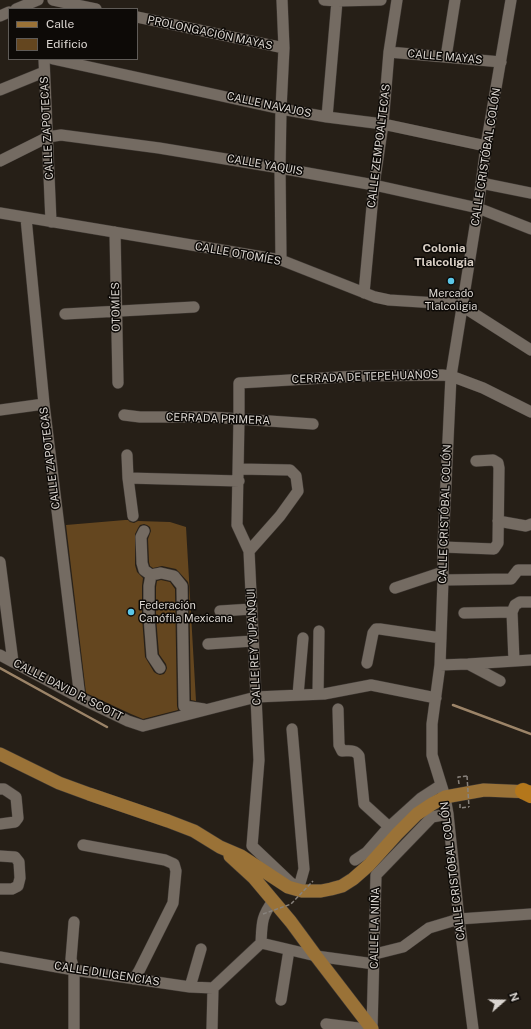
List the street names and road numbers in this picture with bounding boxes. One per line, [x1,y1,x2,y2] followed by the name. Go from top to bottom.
[146,13,274,53] street label: PROLONGACIÓN MAYAS
[407,47,483,67] street label: CALLE MAYAS
[38,76,56,180] street label: CALLE ZAPOTECAS
[365,83,393,209] street label: CALLE ZEMPOALTECAS
[469,87,503,227] street label: CALLE CRISTÓBAL COLÓN
[226,90,312,120] street label: CALLE NAVAJOS
[226,152,304,178] street label: CALLE YAQUIS
[194,240,282,268] street label: CALLE OTOMÍES
[109,282,123,332] street label: OTOMÍES
[291,368,439,386] street label: CERRADA DE TEPEHUANOS
[37,406,63,510] street label: CALLE ZAPOTECAS
[166,411,270,427] street label: CERRADA PRIMERA
[436,444,454,584] street label: CALLE CRISTÓBAL COLÓN
[244,588,264,706] street label: CALLE REY YUPANQUI
[11,657,125,723] street label: CALLE DAVID R. SCOTT
[438,801,468,941] street label: CALLE CRISTÓBAL COLÓN
[368,887,382,969] street label: CALLE LA NIÑA
[53,959,161,989] street label: CALLE DILIGENCIAS

